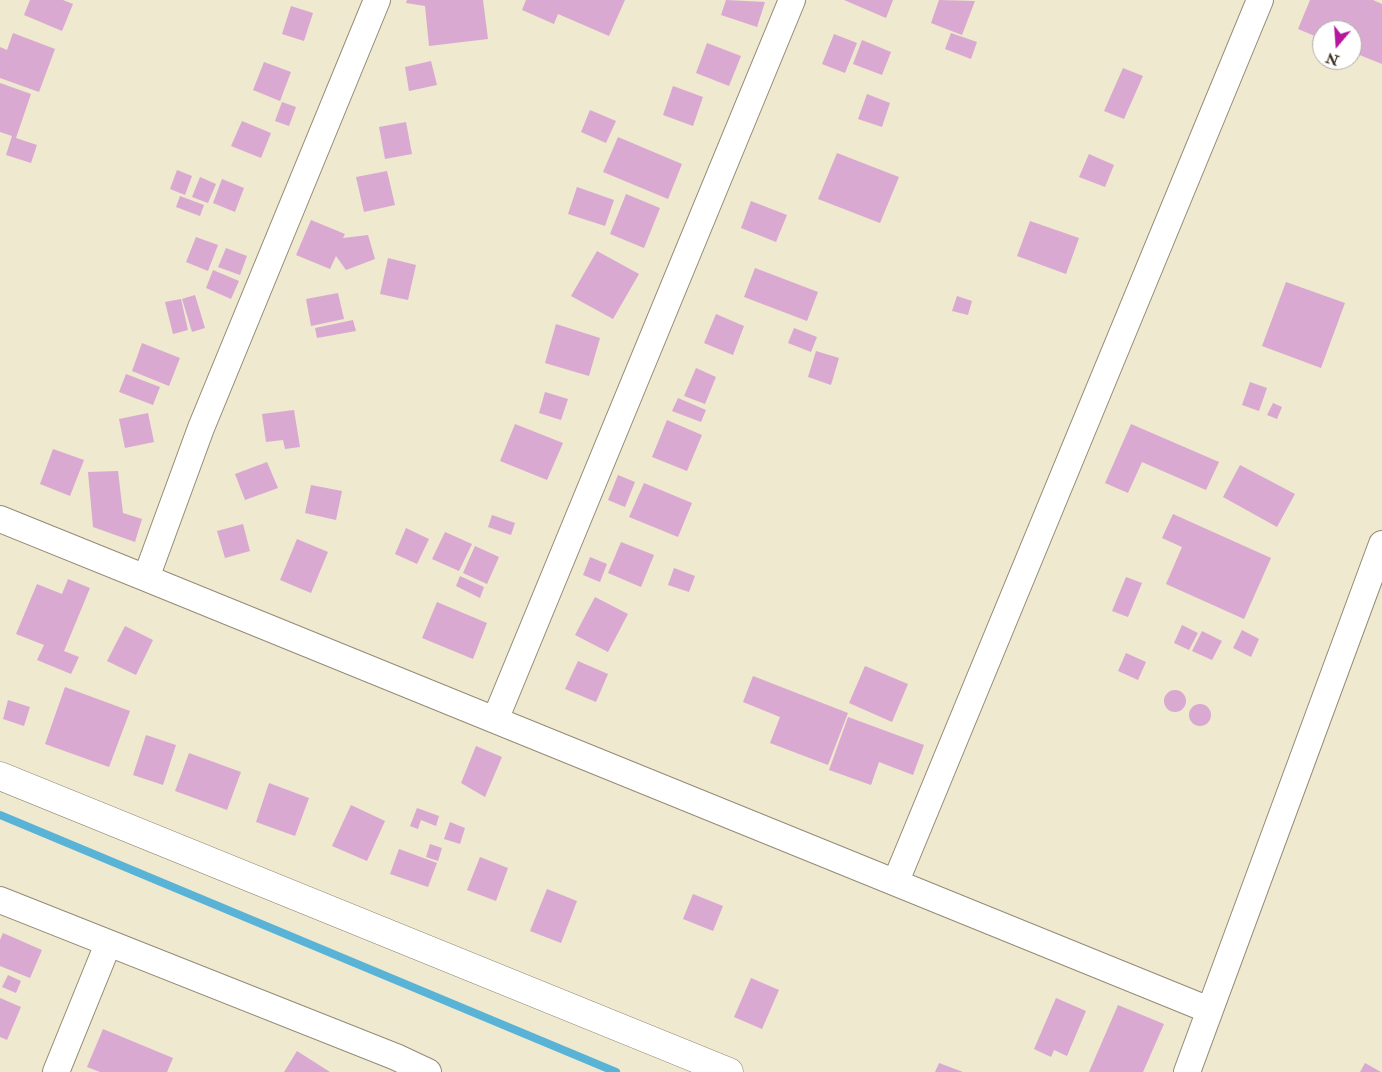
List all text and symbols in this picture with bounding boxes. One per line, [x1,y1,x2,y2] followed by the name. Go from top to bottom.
[1312,20,1362,70] north arrow
[1324,49,1341,69] text: N

